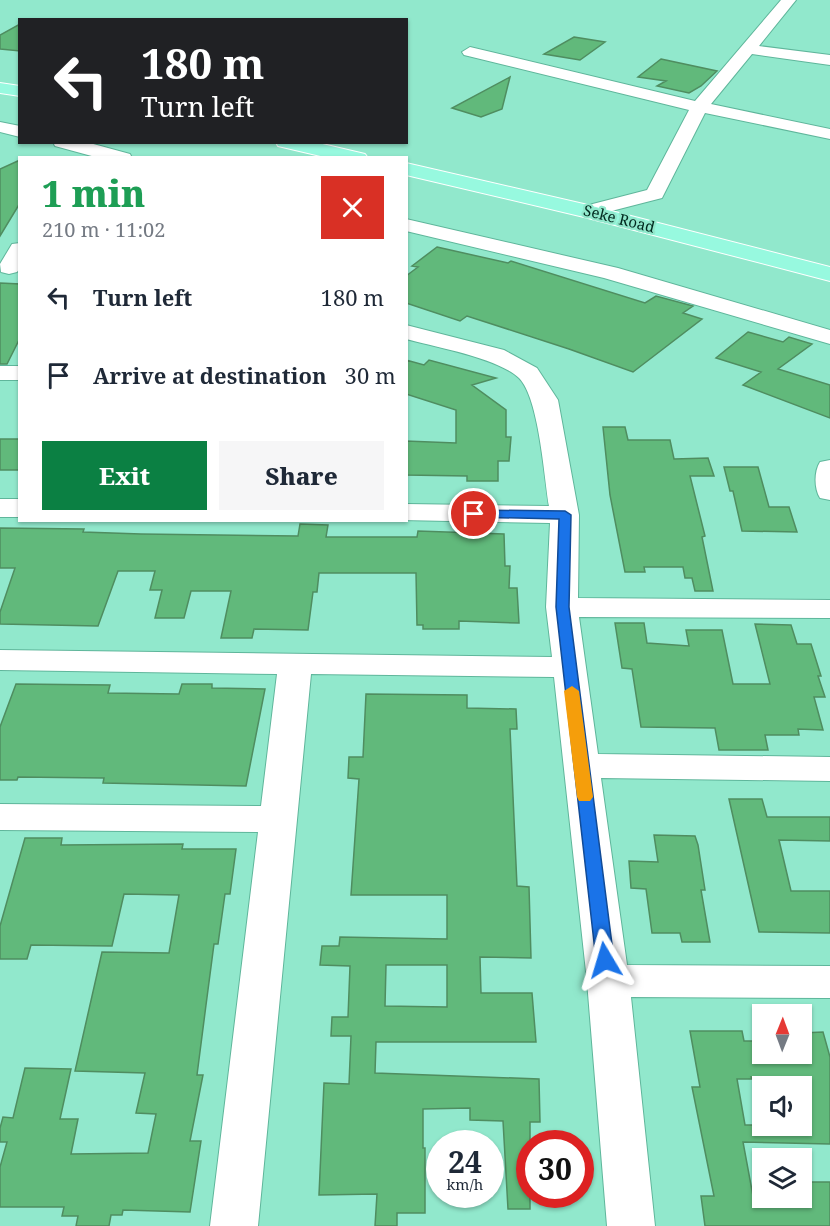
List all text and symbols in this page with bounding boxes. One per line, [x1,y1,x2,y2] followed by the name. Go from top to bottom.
[141,34,265,91] text: 180 m
[42,42,120,120] icon: left
[141,88,254,125] text: Turn left
[42,169,145,218] text: 1 min
[321,176,384,239] button: close
[582,200,657,237] street label: Seke Road
[42,216,165,243] text: 210 m · 11:02
[42,281,75,314] icon: left
[93,282,192,312] text: Turn left
[321,282,384,312] text: 180 m
[42,359,75,392] icon: arrive
[93,360,327,390] text: Arrive at destination
[345,360,396,390] text: 30 m
[42,441,207,510] button: Exit
[219,441,384,510] button: Share
[448,488,499,539] pin
[457,497,490,530] icon: arrive
[573,928,637,992] position arrow
[752,1004,812,1064] north arrow
[752,1004,812,1208] map controls
[752,1076,812,1136] button: sound
[516,1130,594,1208] speed limit sign: 30
[448,1141,482,1182] text: 24
[752,1148,812,1208] button: layers
[447,1174,483,1194] text: km/h

